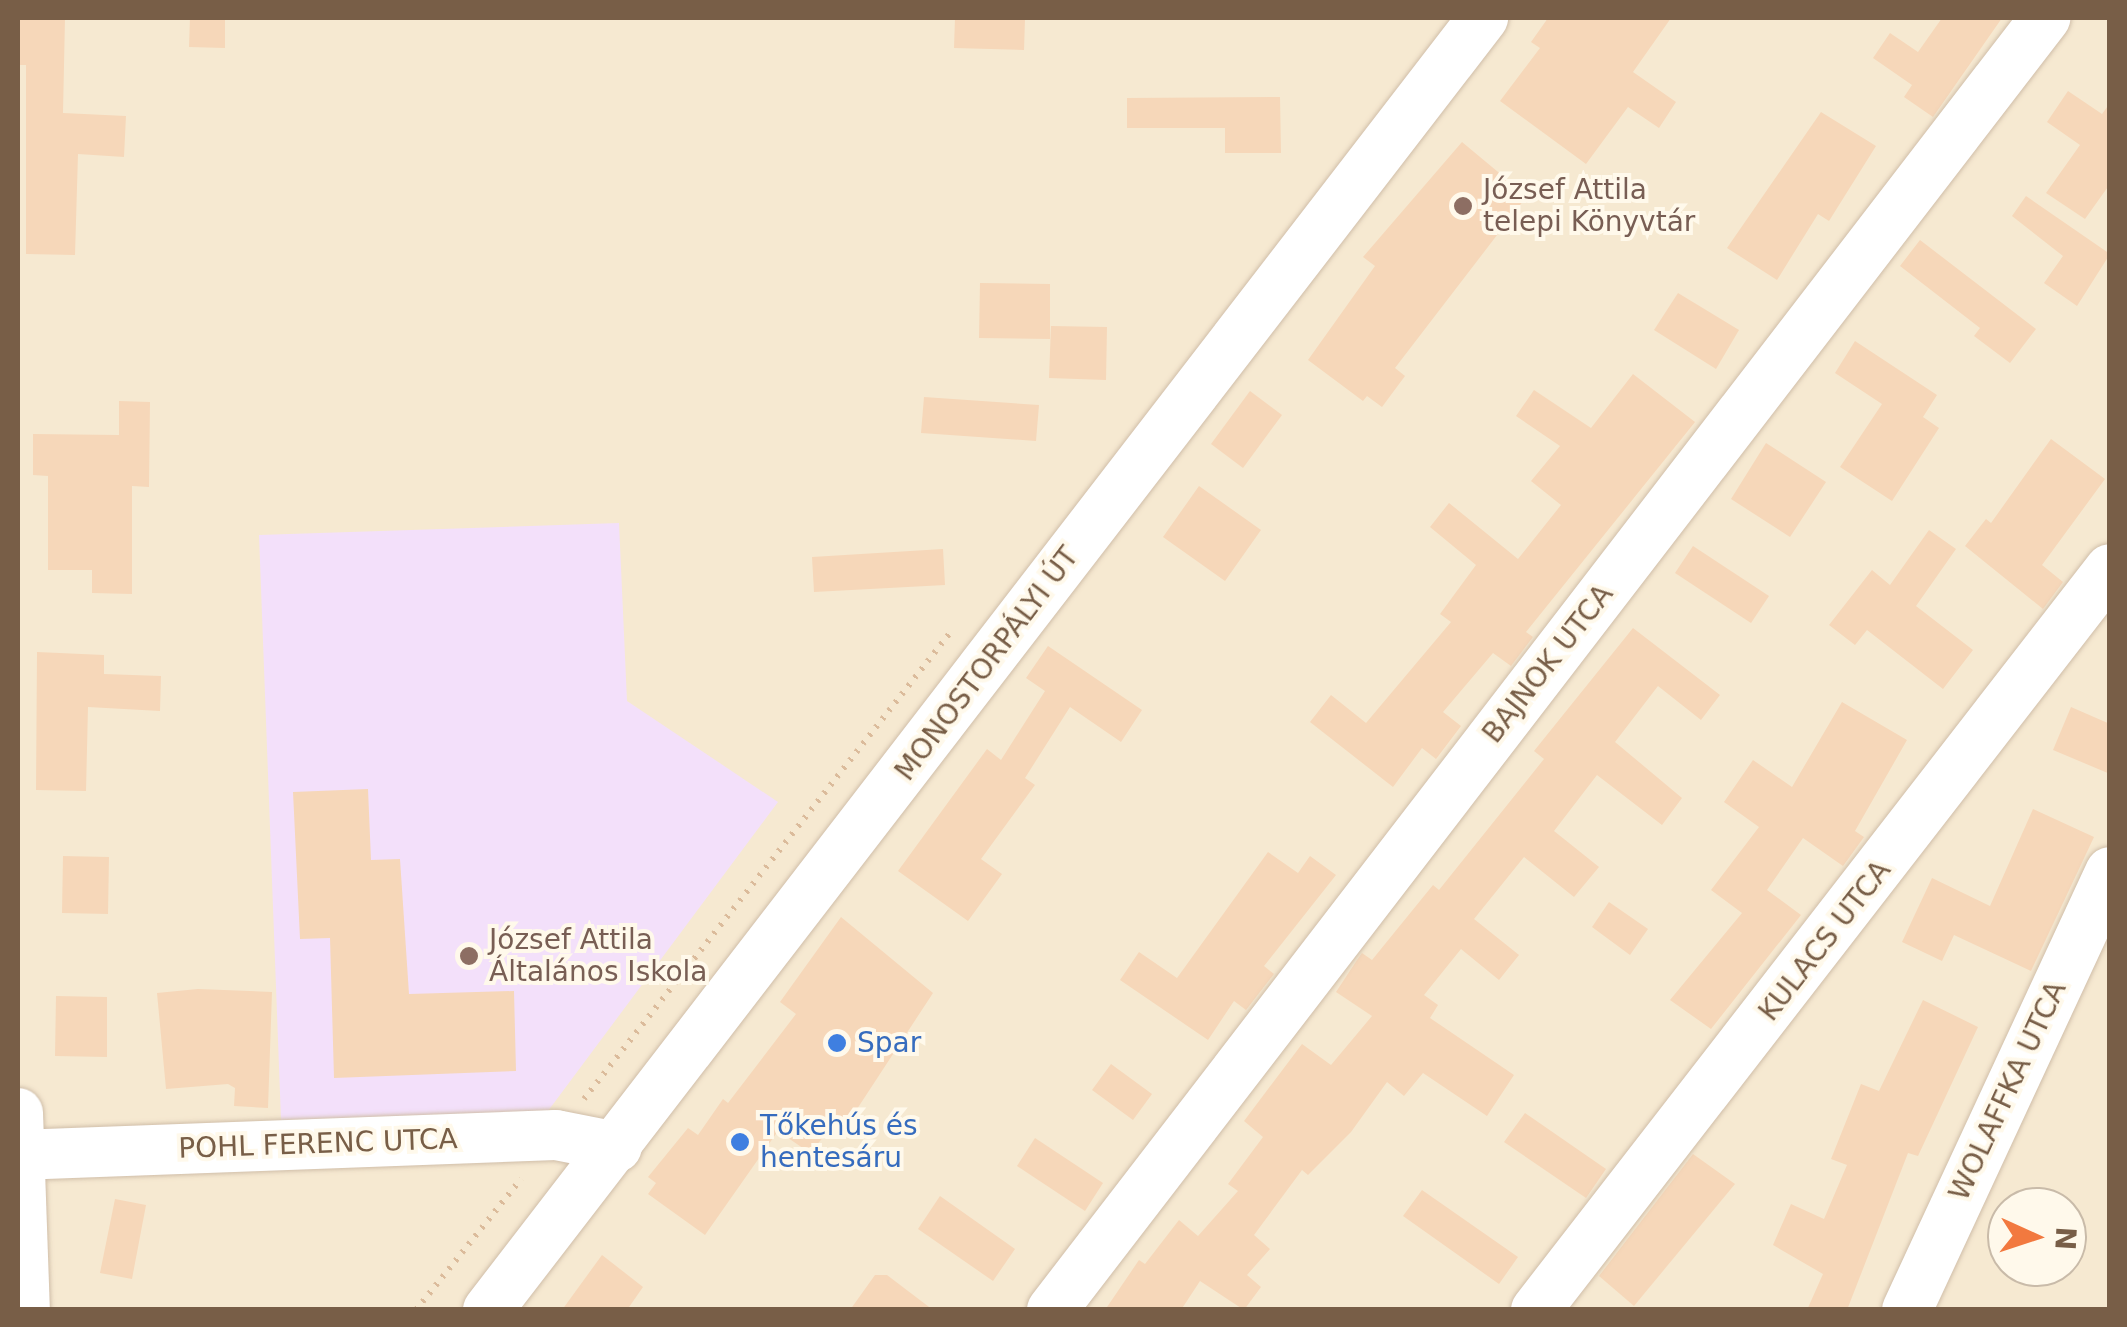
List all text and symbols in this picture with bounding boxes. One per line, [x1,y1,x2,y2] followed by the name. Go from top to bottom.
[1483,173,1695,239] place label: József Attila telepi Könyvtár
[1452,195,1474,217] marker: József Attila telepi Könyvtár
[888,541,1086,787] street label: MONOSTORPÁLYI ÚT
[1476,578,1620,750] street label: BAJNOK UTCA
[1752,854,1898,1028] street label: KULACS UTCA
[489,923,708,989] place label: József Attila Általános Iskola
[458,945,480,967] marker: József Attila Általános Iskola
[1942,976,2074,1206] street label: WOLAFFKA UTCA
[857,1026,921,1060] place label: Spar
[826,1032,848,1054] marker: Spar
[760,1109,917,1175] place label: Tőkehús és hentesáru
[178,1122,458,1166] street label: POHL FERENC UTCA
[729,1131,751,1153] marker: Tőkehús és hentesáru
[1987,1187,2087,1287] north arrow
[2048,1226,2083,1251] text: N

